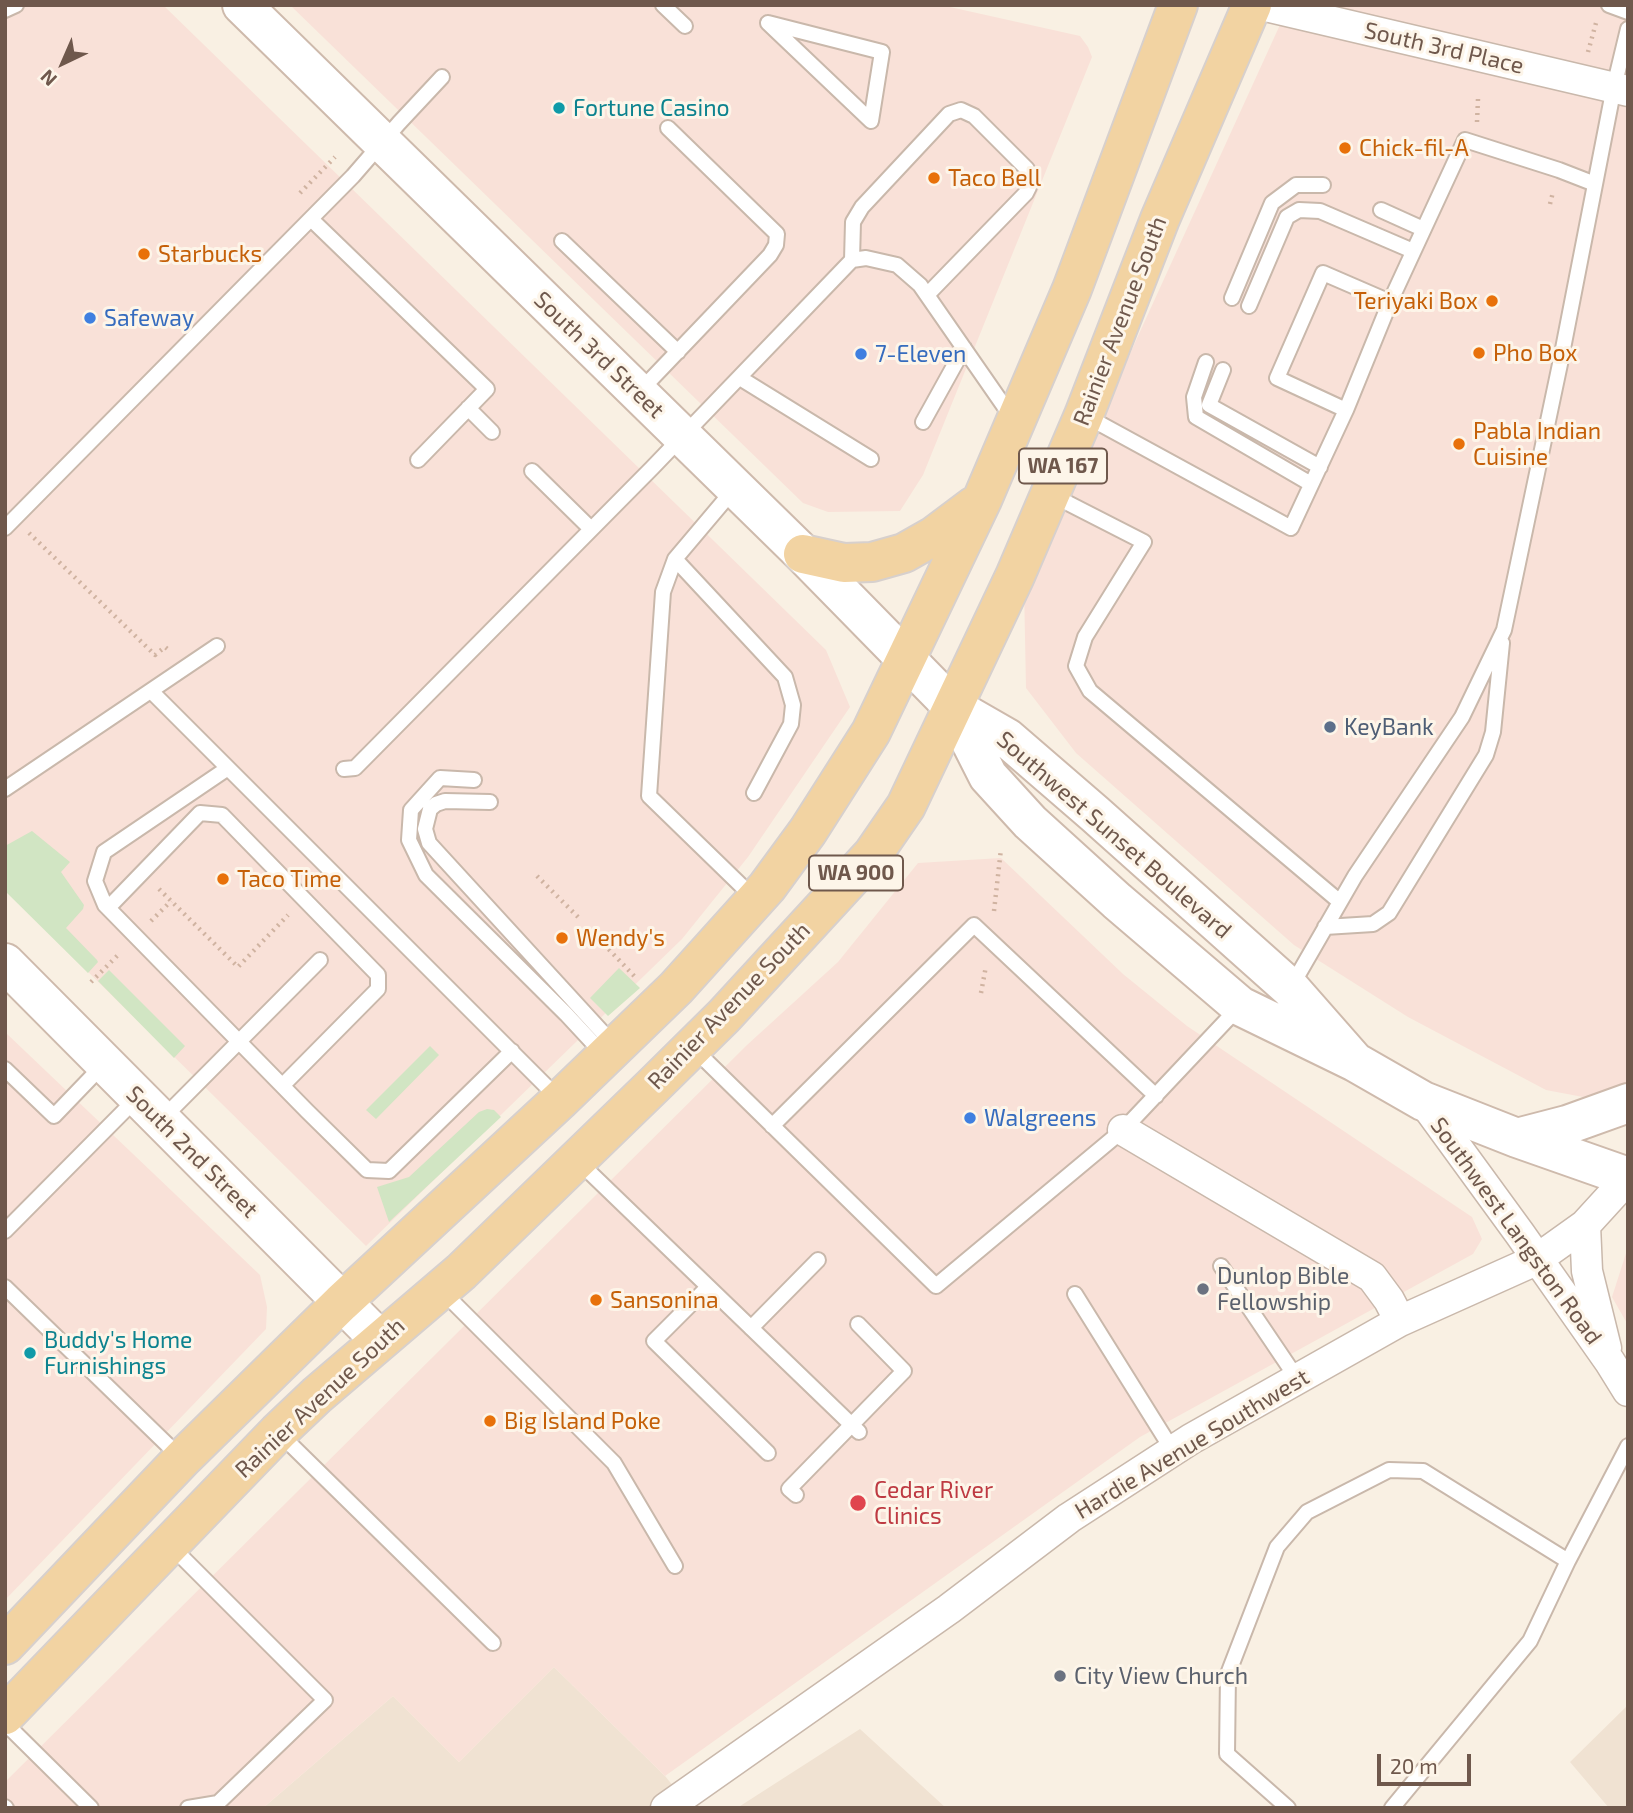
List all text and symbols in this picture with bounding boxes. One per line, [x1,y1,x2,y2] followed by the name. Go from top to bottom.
[1362,16,1526,80] street label: South 3rd Place
[28,28,98,98] north arrow
[35,65,61,92] text: N
[573,94,730,122] place label: Fortune Casino
[551,100,567,116] marker: Fortune Casino
[1359,134,1469,162] place label: Chick-fil-A
[1337,140,1353,156] marker: Chick-fil-A
[948,164,1041,192] place label: Taco Bell
[926,170,942,186] marker: Taco Bell
[1067,213,1173,429] street label: Rainier Avenue South
[158,240,262,268] place label: Starbucks
[136,246,152,262] marker: Starbucks
[528,286,670,424] street label: South 3rd Street
[1354,287,1478,315] place label: Teriyaki Box
[1484,293,1500,309] marker: Teriyaki Box
[104,304,194,332] place label: Safeway
[82,310,98,326] marker: Safeway
[1493,339,1577,367] place label: Pho Box
[875,340,966,368] place label: 7-Eleven
[1471,345,1487,361] marker: Pho Box
[853,346,869,362] marker: 7-Eleven
[1473,417,1601,471] place label: Pabla Indian Cuisine
[1451,436,1467,452] marker: Pabla Indian Cuisine
[1019,448,1107,484] road number: WA 167
[1344,713,1434,741] place label: KeyBank
[1322,719,1338,735] marker: KeyBank
[991,726,1237,944] street label: Southwest Sunset Boulevard
[809,856,903,890] road number: WA 900
[237,865,342,893] place label: Taco Time
[215,871,231,887] marker: Taco Time
[642,917,816,1095] street label: Rainier Avenue South
[576,924,665,952] place label: Wendy's
[554,930,570,946] marker: Wendy's
[120,1080,264,1224] street label: South 2nd Street
[984,1104,1096,1132] place label: Walgreens
[962,1110,978,1126] marker: Walgreens
[1424,1112,1608,1350] street label: Southwest Langston Road
[1217,1262,1349,1316] place label: Dunlop Bible Fellowship
[1195,1281,1211,1297] marker: Dunlop Bible Fellowship
[610,1286,719,1314] place label: Sansonina
[588,1292,604,1308] marker: Sansonina
[230,1312,410,1484] street label: Rainier Avenue South
[44,1326,192,1380] place label: Buddy's Home Furnishings
[22,1345,38,1361] marker: Buddy's Home Furnishings
[1070,1363,1314,1525] street label: Hardie Avenue Southwest
[504,1407,661,1435] place label: Big Island Poke
[482,1413,498,1429] marker: Big Island Poke
[874,1476,993,1530] place label: Cedar River Clinics
[848,1493,868,1513] marker: Cedar River Clinics
[1074,1662,1248,1690] place label: City View Church
[1052,1668,1068,1684] marker: City View Church
[1381,1740,1476,1784] scale bar
[1390,1753,1438,1778] text: 20 m

